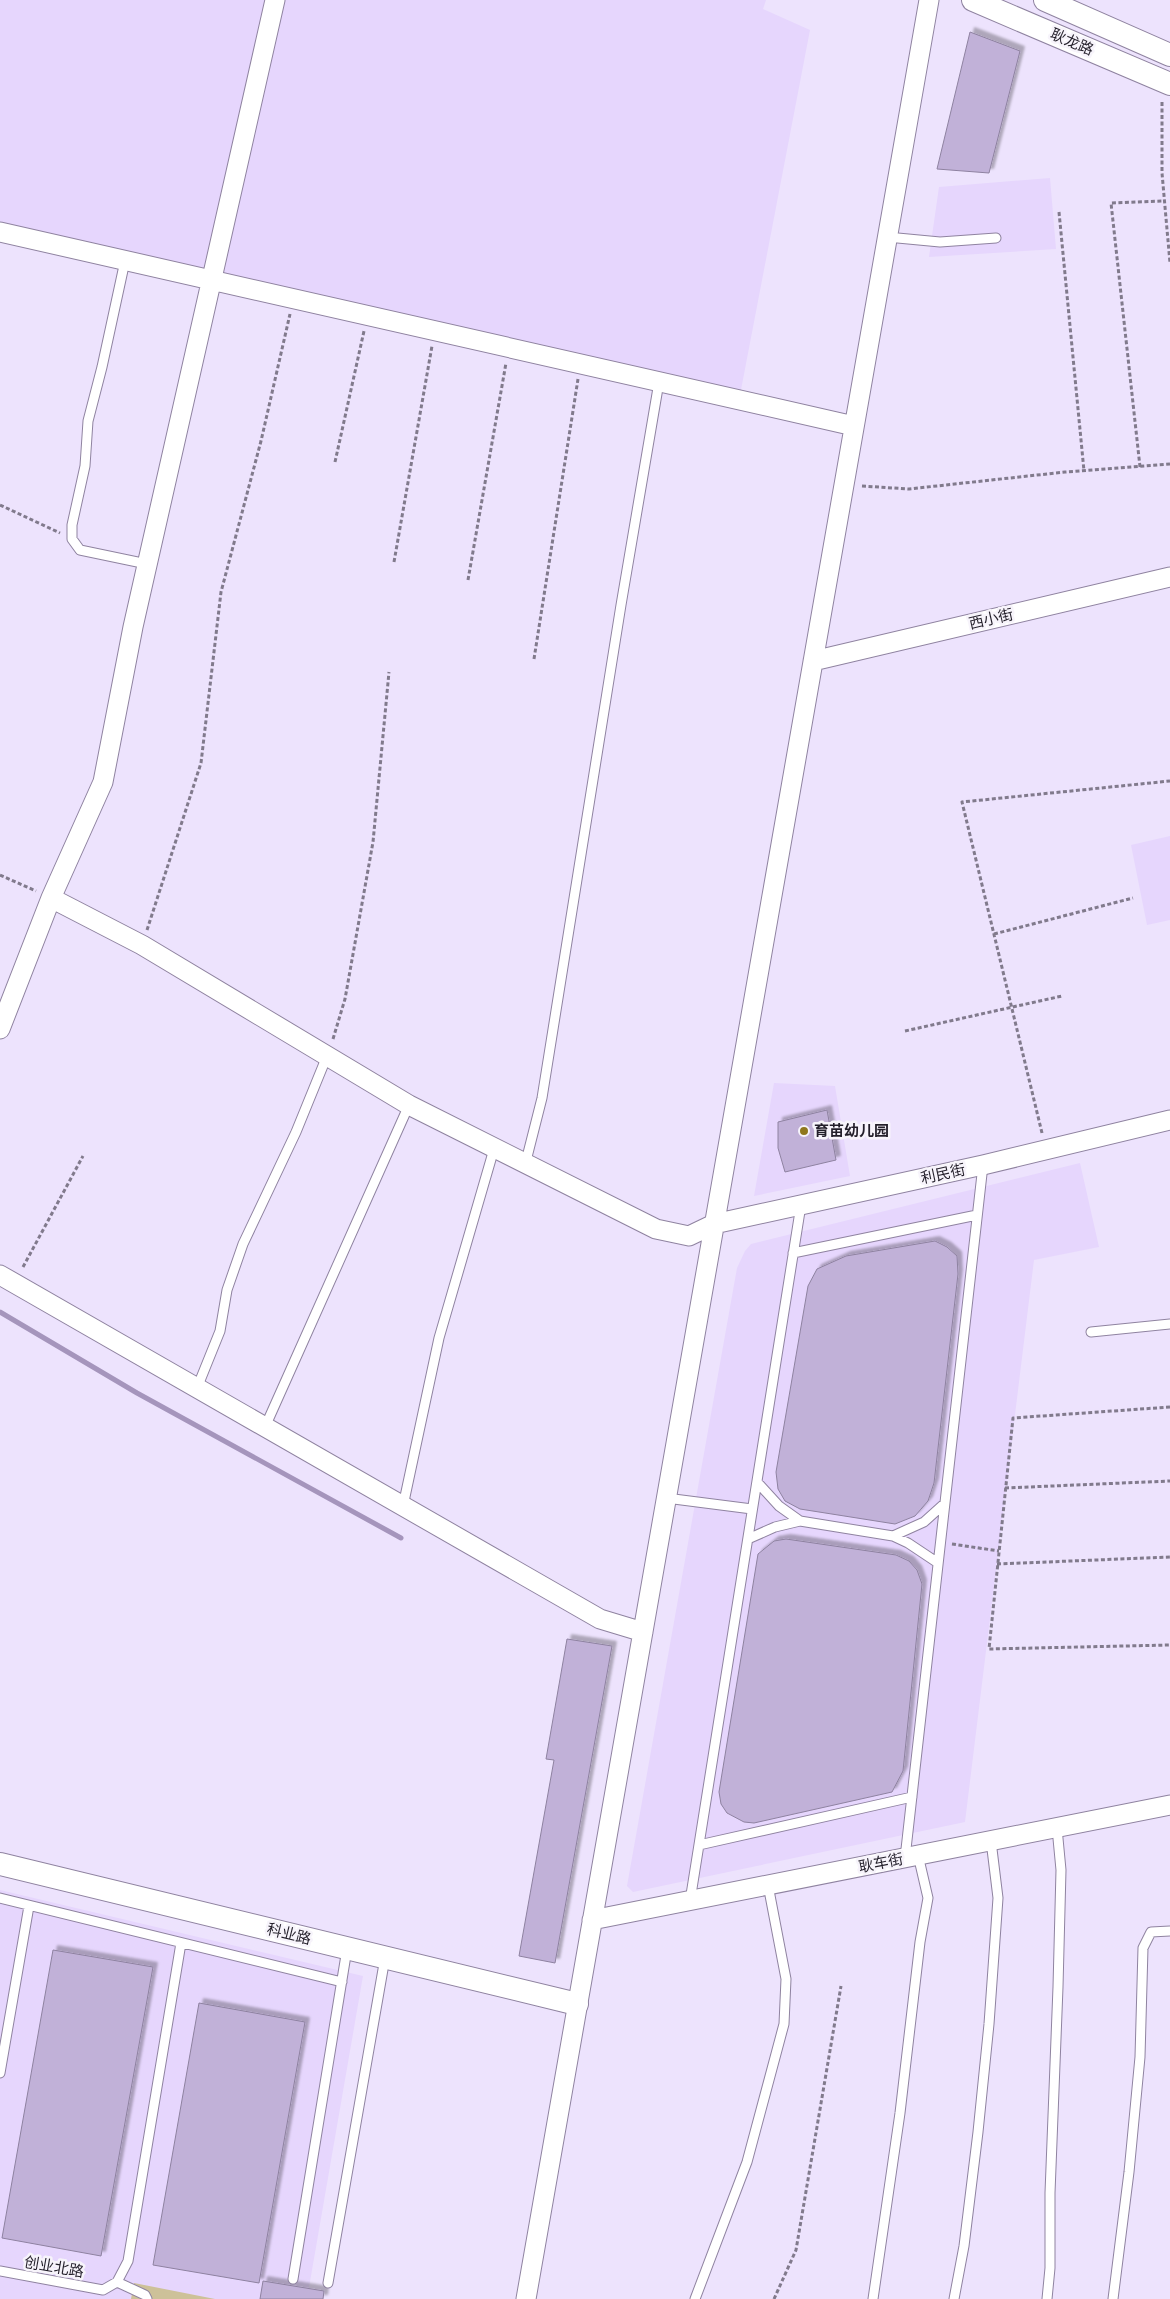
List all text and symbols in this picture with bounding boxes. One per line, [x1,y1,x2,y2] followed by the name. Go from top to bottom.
[1048,25,1096,59] street label: 耿龙路
[967,605,1015,633] street label: 西小街
[814,1122,889,1140] place label: 育苗幼儿园
[798,1125,810,1137] marker: 育苗幼儿园
[919,1161,967,1187] street label: 利民街
[857,1850,905,1876] street label: 耿车街
[265,1920,313,1948] street label: 科业路
[23,2253,85,2281] street label: 创业北路

